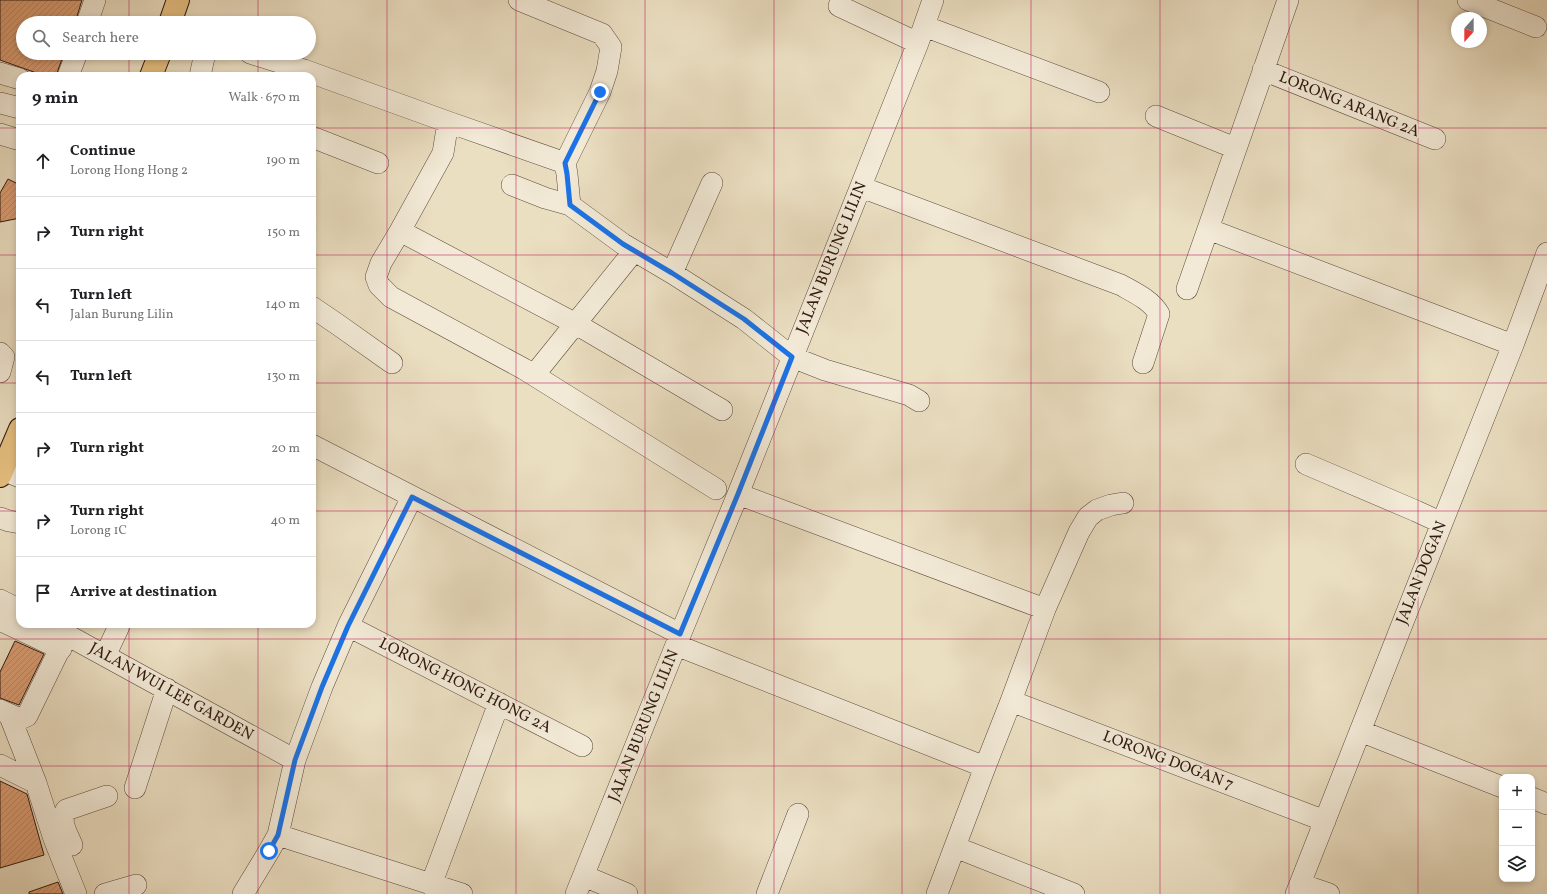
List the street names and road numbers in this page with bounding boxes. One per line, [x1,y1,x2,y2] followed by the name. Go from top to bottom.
[1275,67,1423,143] street label: LORONG ARANG 2A
[791,179,873,337] street label: JALAN BURUNG LILIN
[1391,518,1453,628] street label: JALAN DOGAN
[375,633,555,739] street label: LORONG HONG HONG 2A
[85,638,257,747] street label: JALAN WUI LEE GARDEN
[603,647,685,805] street label: JALAN BURUNG LILIN
[1099,726,1237,796] street label: LORONG DOGAN 7

